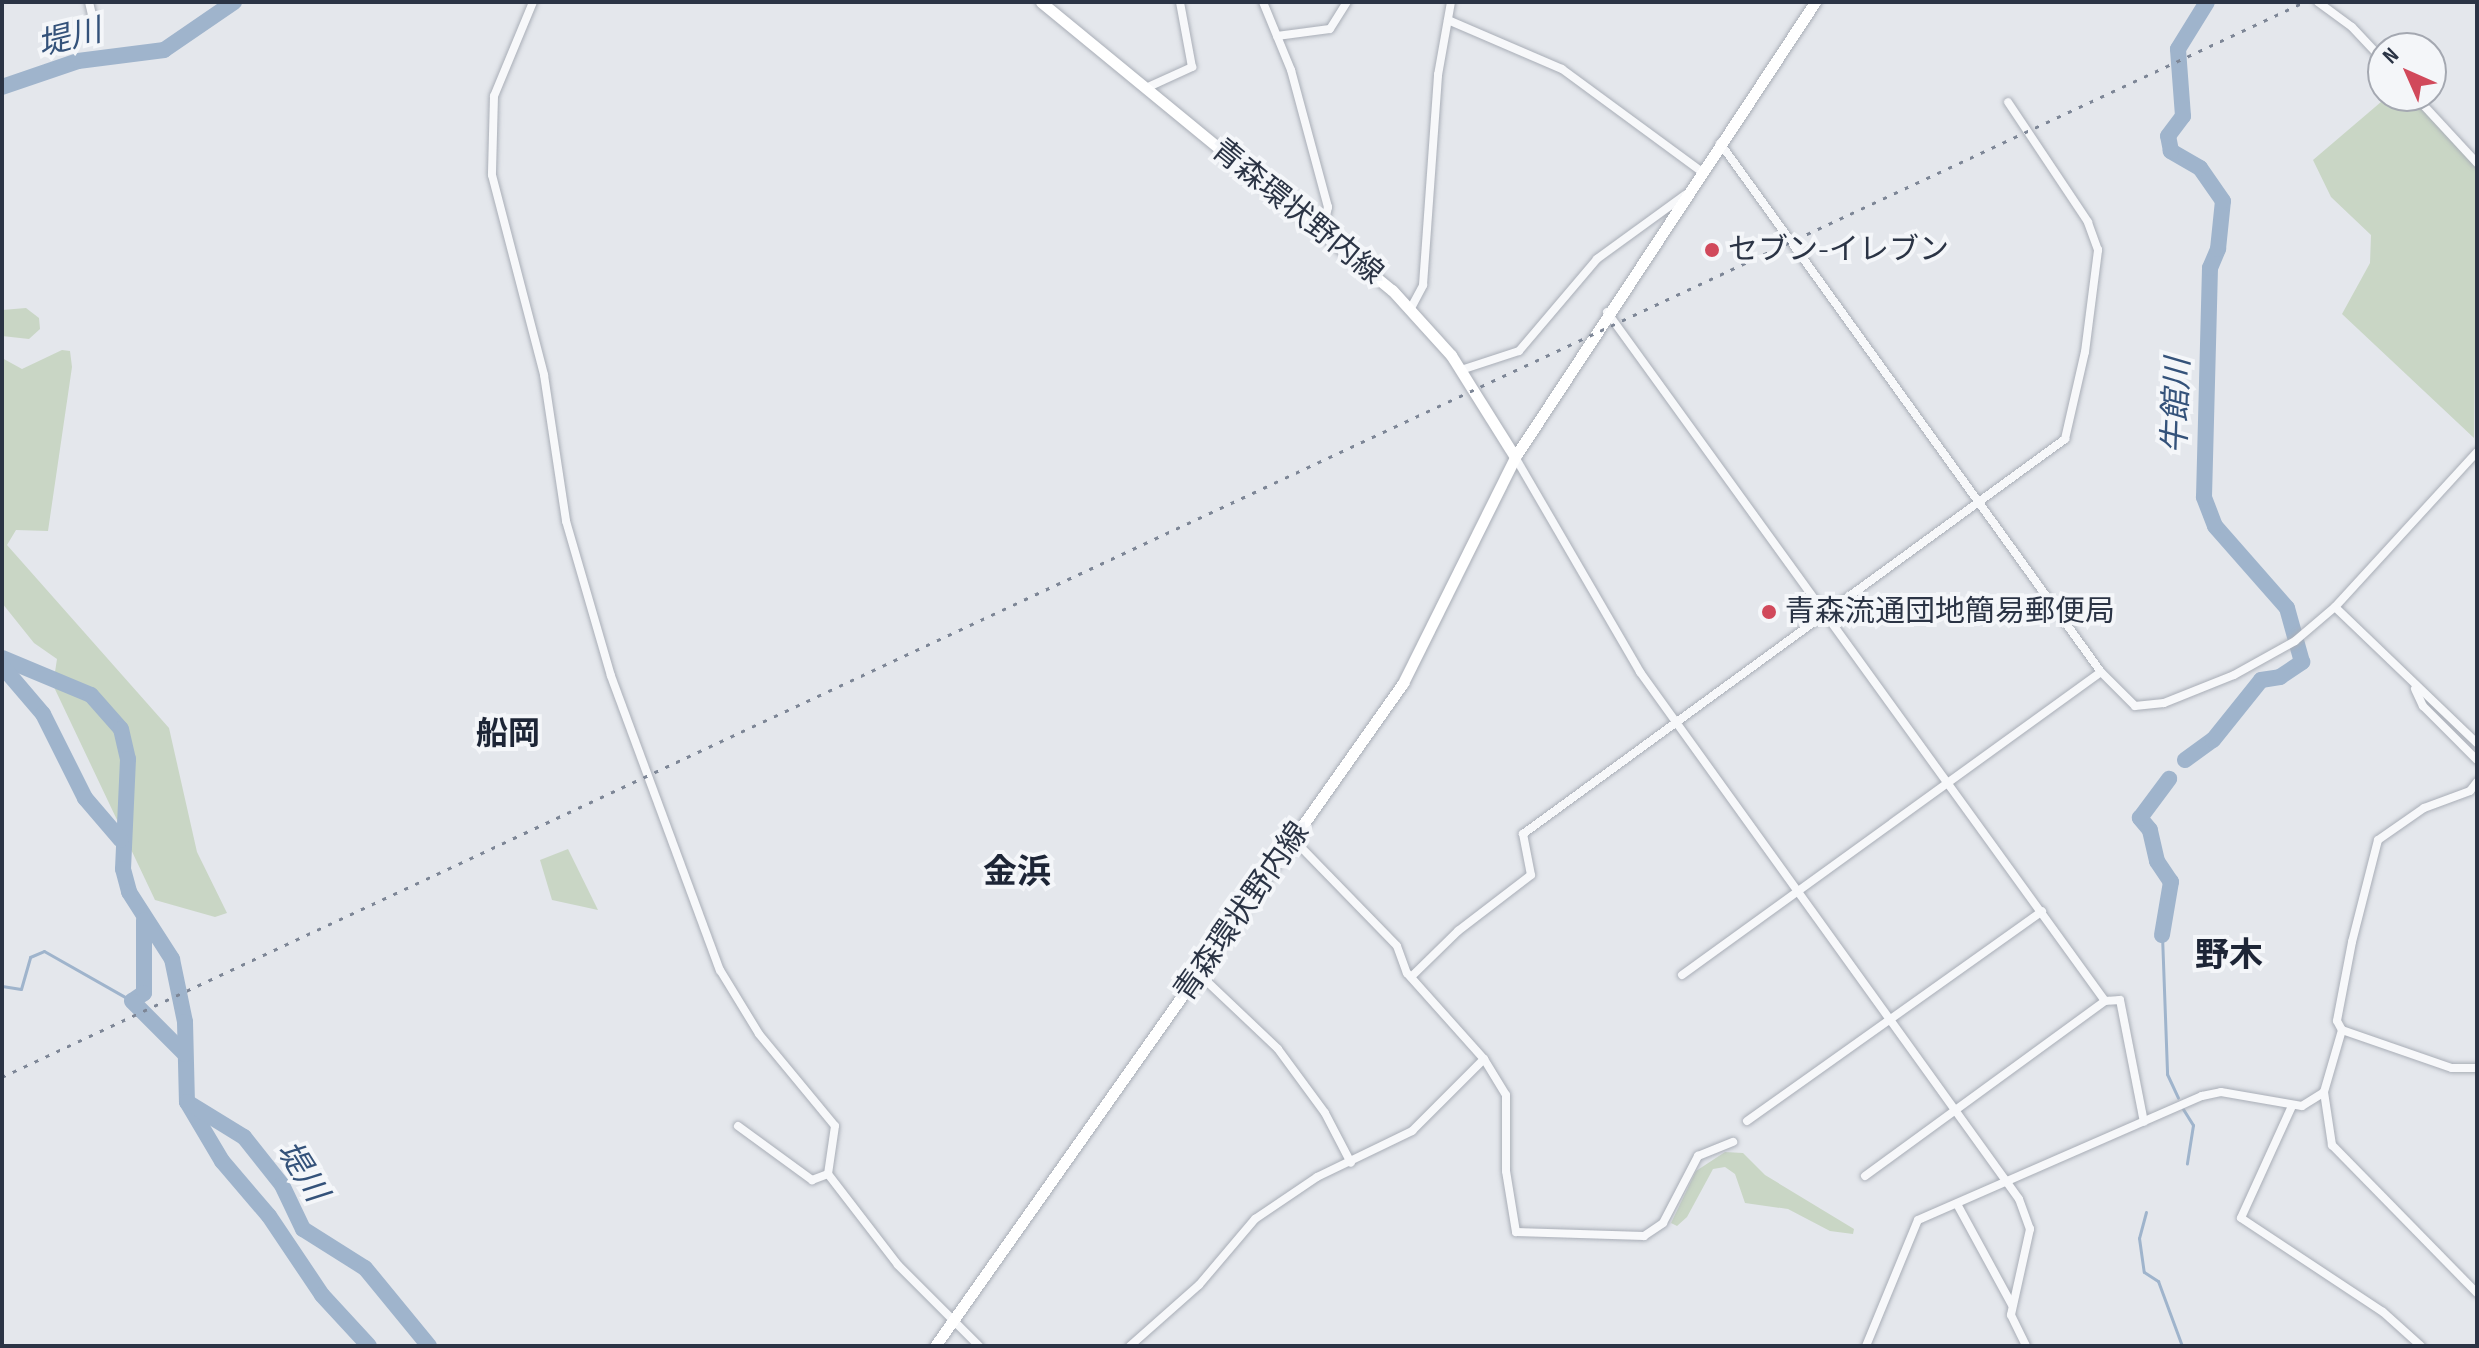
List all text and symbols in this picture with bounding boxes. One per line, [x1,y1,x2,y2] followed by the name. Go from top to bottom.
[34,13,106,65] water label: 堤川
[2367,32,2447,112] north arrow
[2377,42,2405,70] text: N
[1204,132,1390,292] street label: 青森環状野内線
[1728,232,1949,268] place label: セブン-イレブン
[1703,241,1721,259] marker: セブン-イレブン
[2157,357,2199,455] water label: 牛館川
[1785,594,2115,630] place label: 青森流通団地簡易郵便局
[1760,603,1778,621] marker: 青森流通団地簡易郵便局
[476,716,540,754] district label: 船岡
[1167,816,1317,1008] street label: 青森環状野内線
[983,853,1051,893] district label: 金浜
[2195,936,2263,976] district label: 野木
[268,1135,334,1209] water label: 堤川

